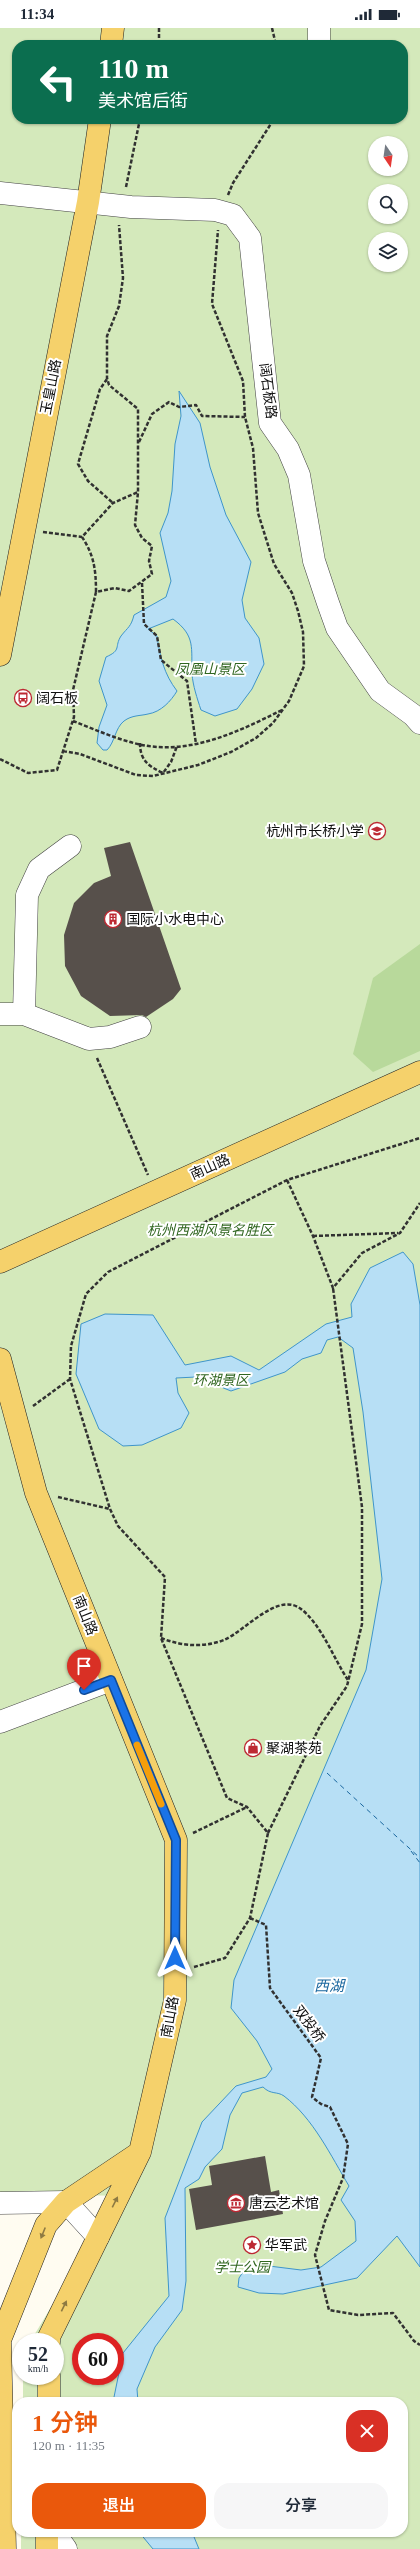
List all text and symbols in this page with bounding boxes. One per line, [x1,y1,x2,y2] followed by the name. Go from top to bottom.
[20,6,54,22] text: 11:34
[98,53,169,84] text: 110 m
[32,56,84,108] icon: left
[98,91,188,111] text: 美术馆后街
[368,136,408,176] north arrow
[368,136,408,272] map controls
[368,184,408,224] button: search
[368,232,408,272] button: layers
[38,358,64,416] street label: 玉皇山路
[257,362,279,420] street label: 阔石板路
[175,662,247,677] park label: 凤凰山景区
[13,688,33,708] bus stop icon: 阔石板
[36,691,78,706] place label: 阔石板
[367,821,387,841] school or university icon: 杭州市长桥小学
[266,823,364,839] place label: 杭州市长桥小学
[103,909,123,929] building icon: 国际小水电中心
[126,912,224,927] place label: 国际小水电中心
[188,1152,232,1182] street label: 南山路
[147,1223,275,1238] park label: 杭州西湖风景名胜区
[193,1373,251,1388] park label: 环湖景区
[70,1593,100,1637] street label: 南山路
[67,1649,101,1690] pin
[73,1655,95,1677] icon: arrive
[243,1738,263,1758] shop icon: 聚湖茶苑
[266,1741,322,1756] place label: 聚湖茶苑
[154,1937,196,1979] position arrow
[314,1978,346,1994] water label: 西湖
[159,1995,181,2039] street label: 南山路
[290,2003,328,2045] street label: 双投桥
[226,2193,246,2213] museum icon: 唐云艺术馆
[112,2196,118,2208] one-way arrow
[249,2196,319,2211] place label: 唐云艺术馆
[39,2227,45,2239] one-way arrow
[242,2235,262,2255] place icon: 华军武
[265,2237,307,2253] place label: 华军武
[214,2260,272,2275] park label: 学士公园
[61,2301,67,2312] one-way arrow
[72,2333,124,2385] speed limit sign: 60
[28,2343,48,2365] text: 52
[28,2363,48,2374] text: km/h
[32,2410,98,2436] text: 1 分钟
[346,2410,388,2452] button: close
[32,2438,105,2453] text: 120 m · 11:35
[32,2483,206,2529] button: 退出
[214,2483,388,2529] button: 分享

